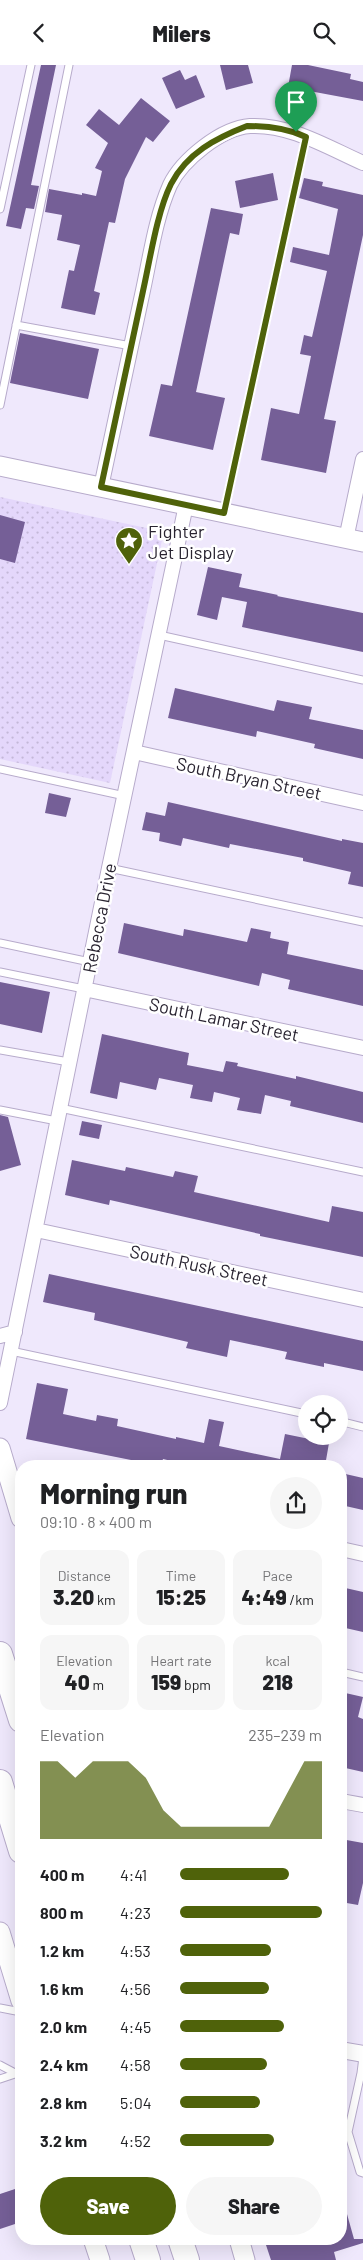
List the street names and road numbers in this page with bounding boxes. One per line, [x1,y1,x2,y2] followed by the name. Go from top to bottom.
[174,752,324,804] street label: South Bryan Street
[78,861,120,975] street label: Rebecca Drive
[147,992,301,1046] street label: South Lamar Street
[128,1240,270,1290] street label: South Rusk Street

